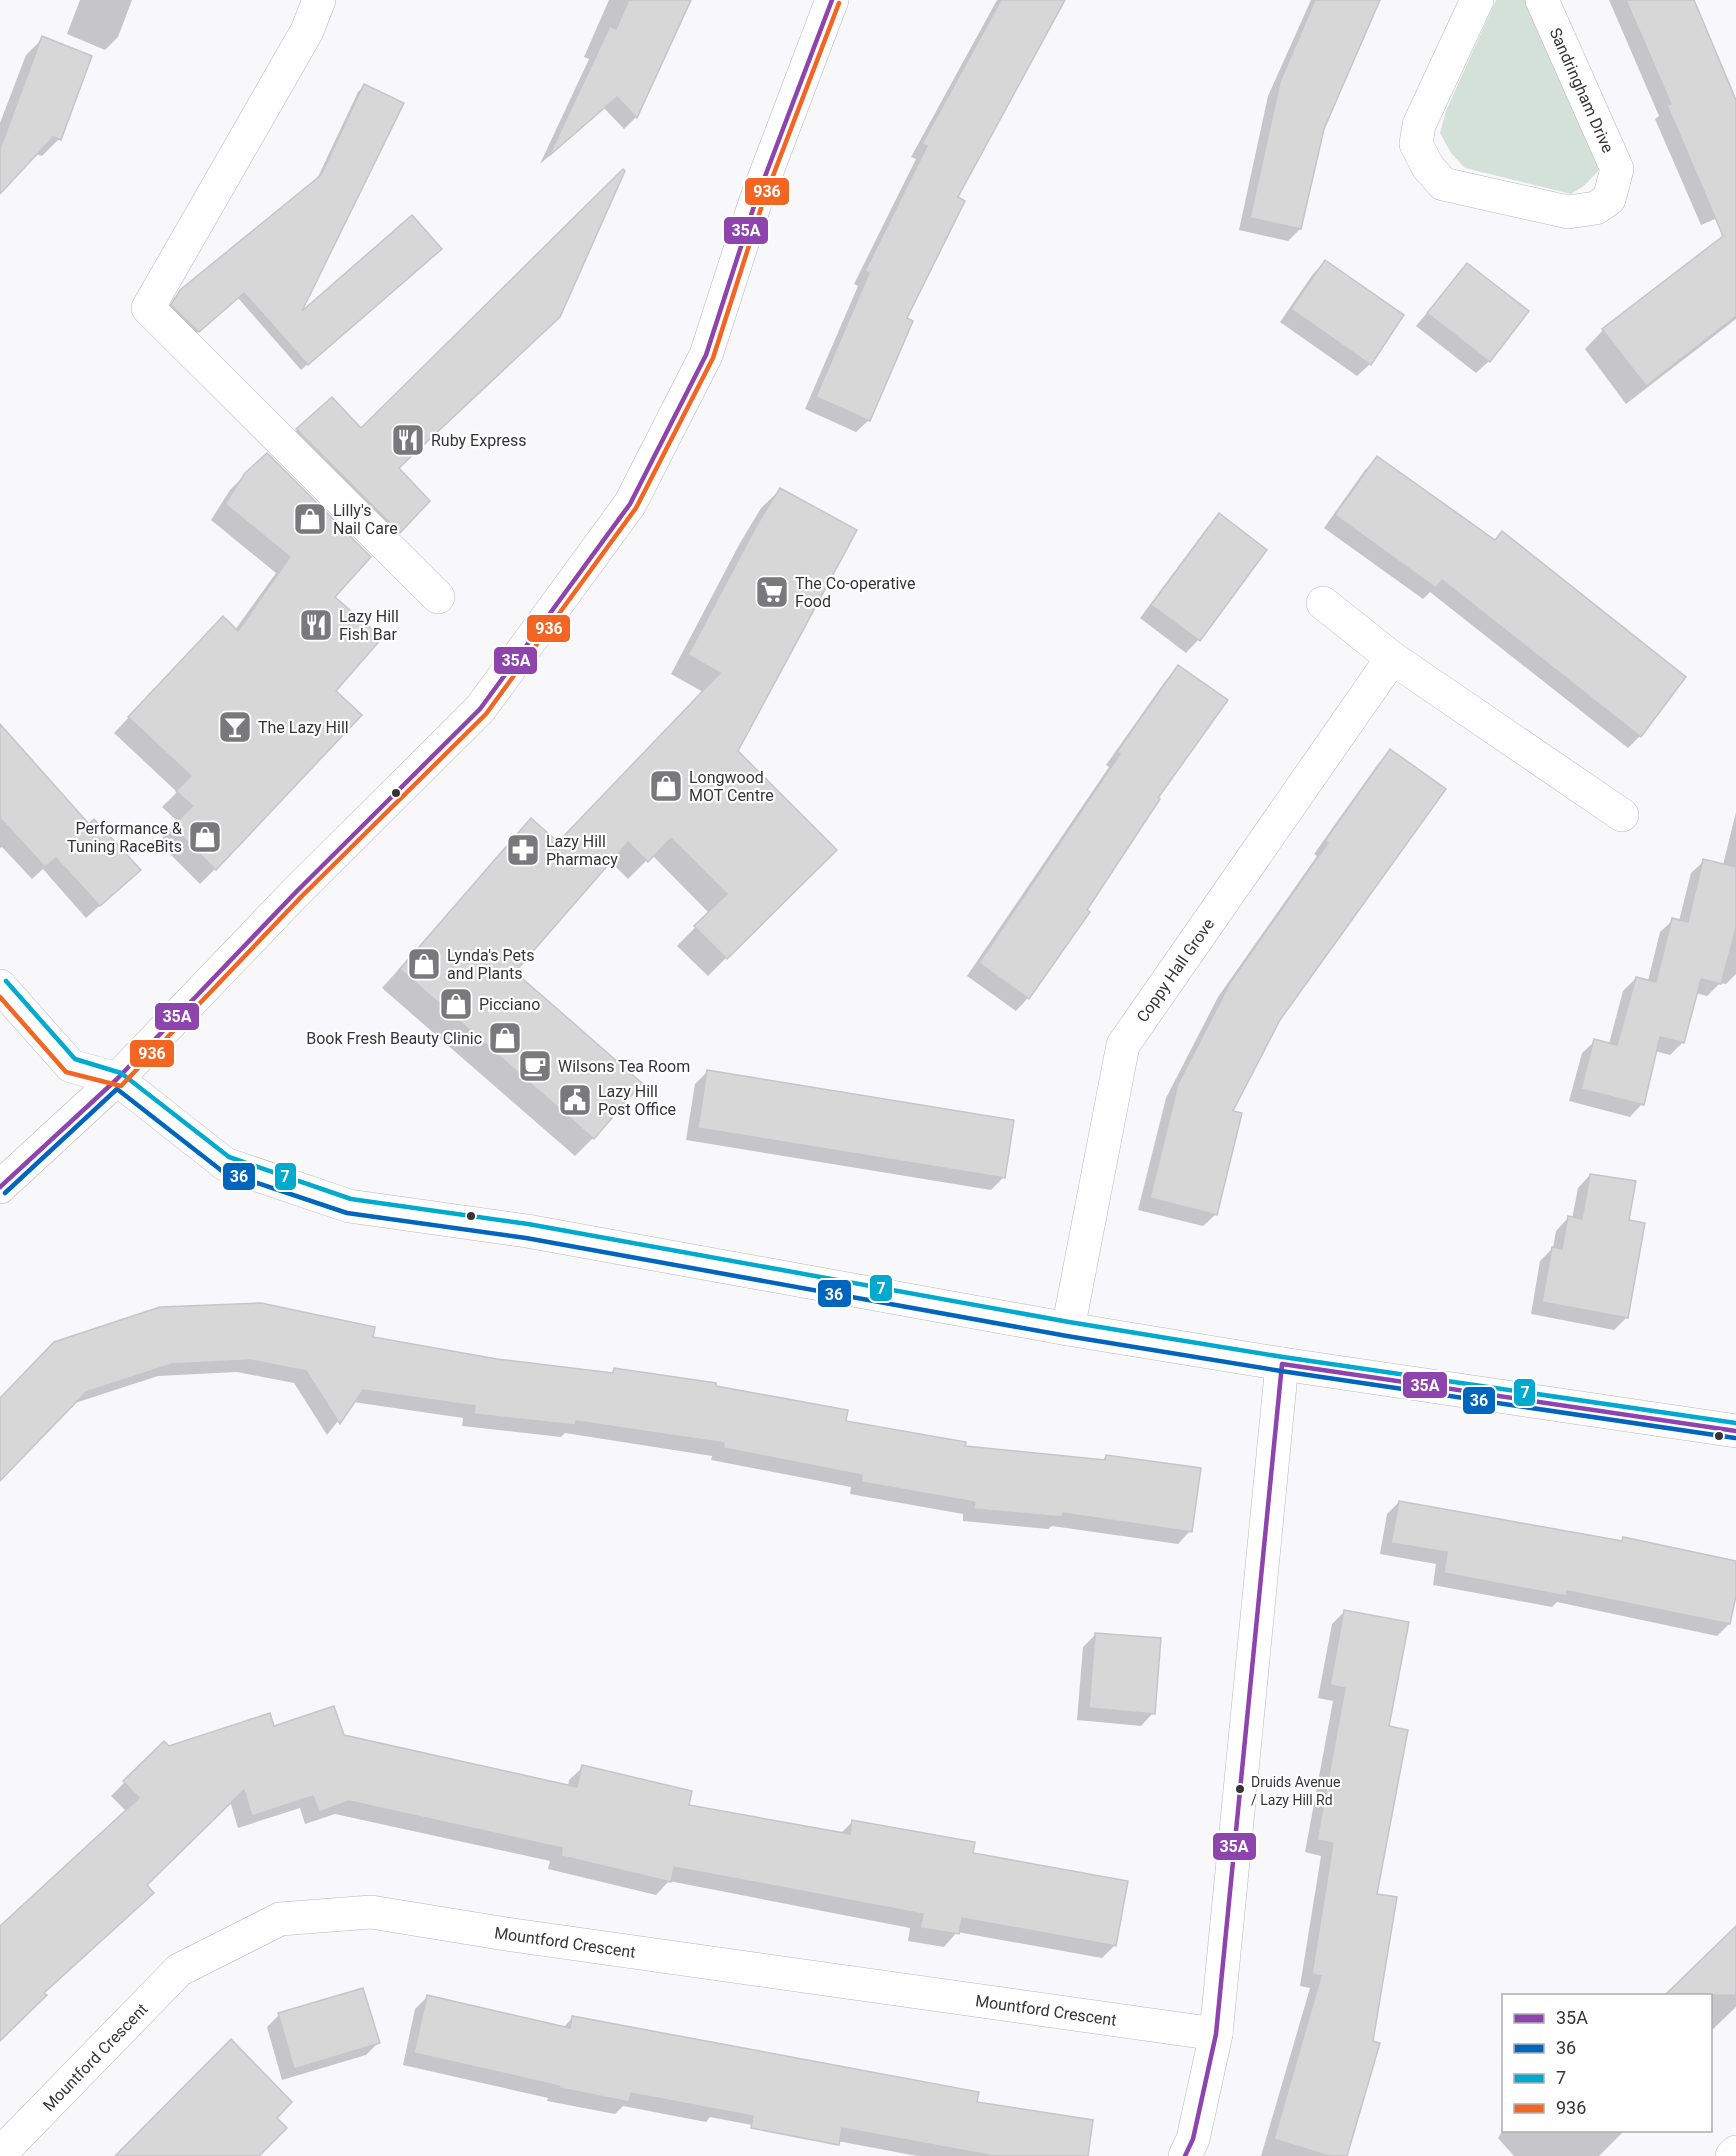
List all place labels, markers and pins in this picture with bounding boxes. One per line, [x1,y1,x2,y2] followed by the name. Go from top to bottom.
[390,422,426,458] restaurant icon: Ruby Express
[431,431,526,450] place label: Ruby Express
[292,501,328,537] shop icon: Lilly's Nail Care
[333,501,398,538] place label: Lilly's Nail Care
[754,574,790,610] supermarket icon: The Co-operative Food
[795,574,915,611] place label: The Co-operative Food
[298,607,334,643] restaurant icon: Lazy Hill Fish Bar
[339,607,399,644] place label: Lazy Hill Fish Bar
[217,709,253,745] bar icon: The Lazy Hill
[258,718,349,737] place label: The Lazy Hill
[648,768,684,804] shop icon: Longwood MOT Centre
[689,768,774,805] place label: Longwood MOT Centre
[390,787,402,799] unlabelled marker
[67,819,182,856] place label: Performance & Tuning RaceBits
[187,819,223,855] shop icon: Performance & Tuning RaceBits
[505,832,541,868] pharmacy icon: Lazy Hill Pharmacy
[546,832,618,869] place label: Lazy Hill Pharmacy
[406,946,442,982] shop icon: Lynda's Pets and Plants
[447,946,535,983] place label: Lynda's Pets and Plants
[438,986,474,1022] shop icon: Picciano
[479,995,540,1014] place label: Picciano
[487,1020,523,1056] shop icon: Book Fresh Beauty Clinic
[306,1029,482,1048] place label: Book Fresh Beauty Clinic
[517,1048,553,1084] cafe icon: Wilsons Tea Room
[558,1057,690,1076] place label: Wilsons Tea Room
[557,1082,593,1118] public building icon: Lazy Hill Post Office
[598,1082,676,1119] place label: Lazy Hill Post Office
[465,1210,477,1222] unlabelled marker
[1713,1430,1725,1442] unlabelled marker
[1251,1774,1340,1808] place label: Druids Avenue / Lazy Hill Rd
[1234,1783,1246,1795] marker: Druids Avenue / Lazy Hill Rd

